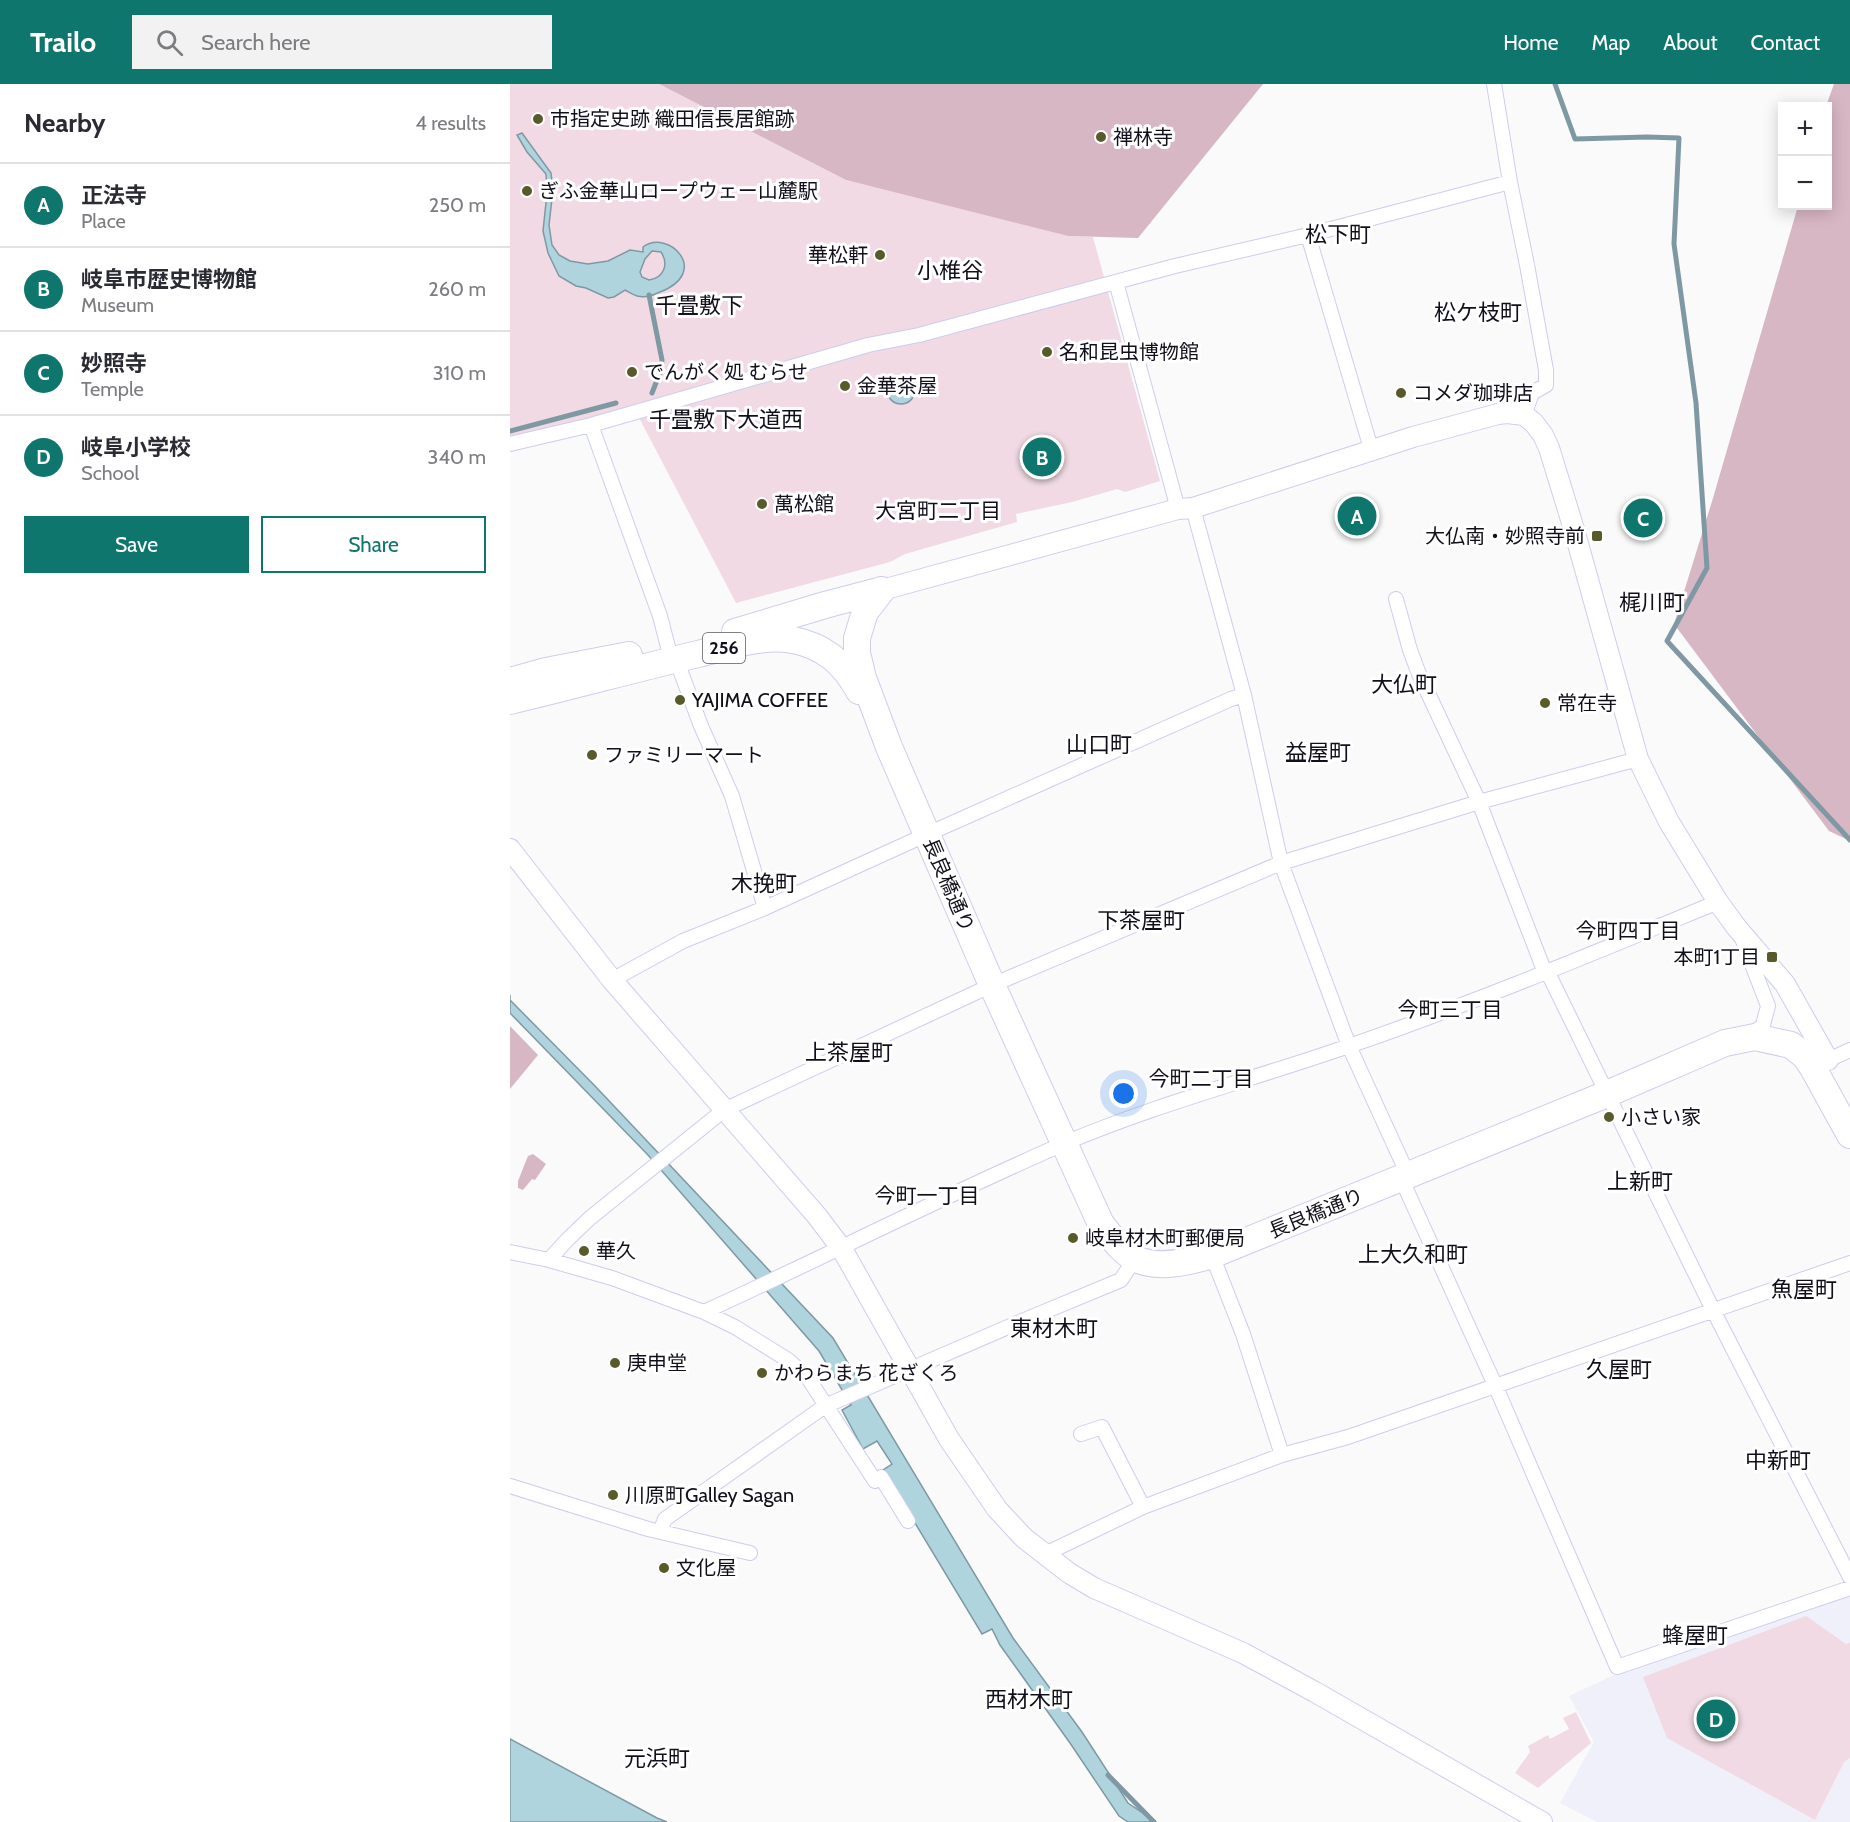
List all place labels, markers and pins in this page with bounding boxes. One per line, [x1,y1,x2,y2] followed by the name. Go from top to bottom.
[550,107,795,131] place label: 市指定史跡 織田信長居館跡
[531,112,545,126] marker: 市指定史跡 織田信長居館跡
[1113,125,1173,149] place label: 禅林寺
[1094,130,1108,144] marker: 禅林寺
[539,179,818,203] place label: ぎふ金華山ロープウェー山麓駅
[520,184,534,198] marker: ぎふ金華山ロープウェー山麓駅
[808,243,868,267] place label: 華松軒
[873,248,887,262] marker: 華松軒
[1059,340,1199,364] place label: 名和昆虫博物館
[1040,345,1054,359] marker: 名和昆虫博物館
[644,360,808,384] place label: でんがく処 むらせ
[625,365,639,379] marker: でんがく処 むらせ
[857,374,937,398] place label: 金華茶屋
[838,379,852,393] marker: 金華茶屋
[1413,381,1533,405] place label: コメダ珈琲店
[1394,386,1408,400] marker: コメダ珈琲店
[1022,434,1062,479] pin: B
[774,492,834,516] place label: 萬松館
[1338,494,1376,538] pin: A
[1624,496,1662,540] pin: C
[755,497,769,511] marker: 萬松館
[1425,524,1585,548] place label: 大仏南・妙照寺前
[1590,529,1604,543] marker: 大仏南・妙照寺前
[691,688,828,712] place label: YAJIMA COFFEE
[1557,691,1617,715] place label: 常在寺
[673,693,687,707] marker: YAJIMA COFFEE
[1538,696,1552,710] marker: 常在寺
[604,743,764,767] place label: ファミリーマート
[585,748,599,762] marker: ファミリーマート
[1673,945,1760,969] place label: 本町1丁目
[1765,950,1779,964] marker: 本町1丁目
[1621,1105,1701,1129] place label: 小さい家
[1602,1110,1616,1124] marker: 小さい家
[1085,1226,1245,1250] place label: 岐阜材木町郵便局
[1066,1231,1080,1245] marker: 岐阜材木町郵便局
[596,1239,636,1263] place label: 華久
[577,1244,591,1258] marker: 華久
[627,1351,687,1375] place label: 庚申堂
[608,1356,622,1370] marker: 庚申堂
[774,1361,959,1385] place label: かわらまち 花ざくろ
[755,1366,769,1380] marker: かわらまち 花ざくろ
[625,1483,794,1507] place label: 川原町Galley Sagan
[606,1488,620,1502] marker: 川原町Galley Sagan
[676,1556,736,1580] place label: 文化屋
[657,1561,671,1575] marker: 文化屋
[1696,1696,1736,1742] pin: D

